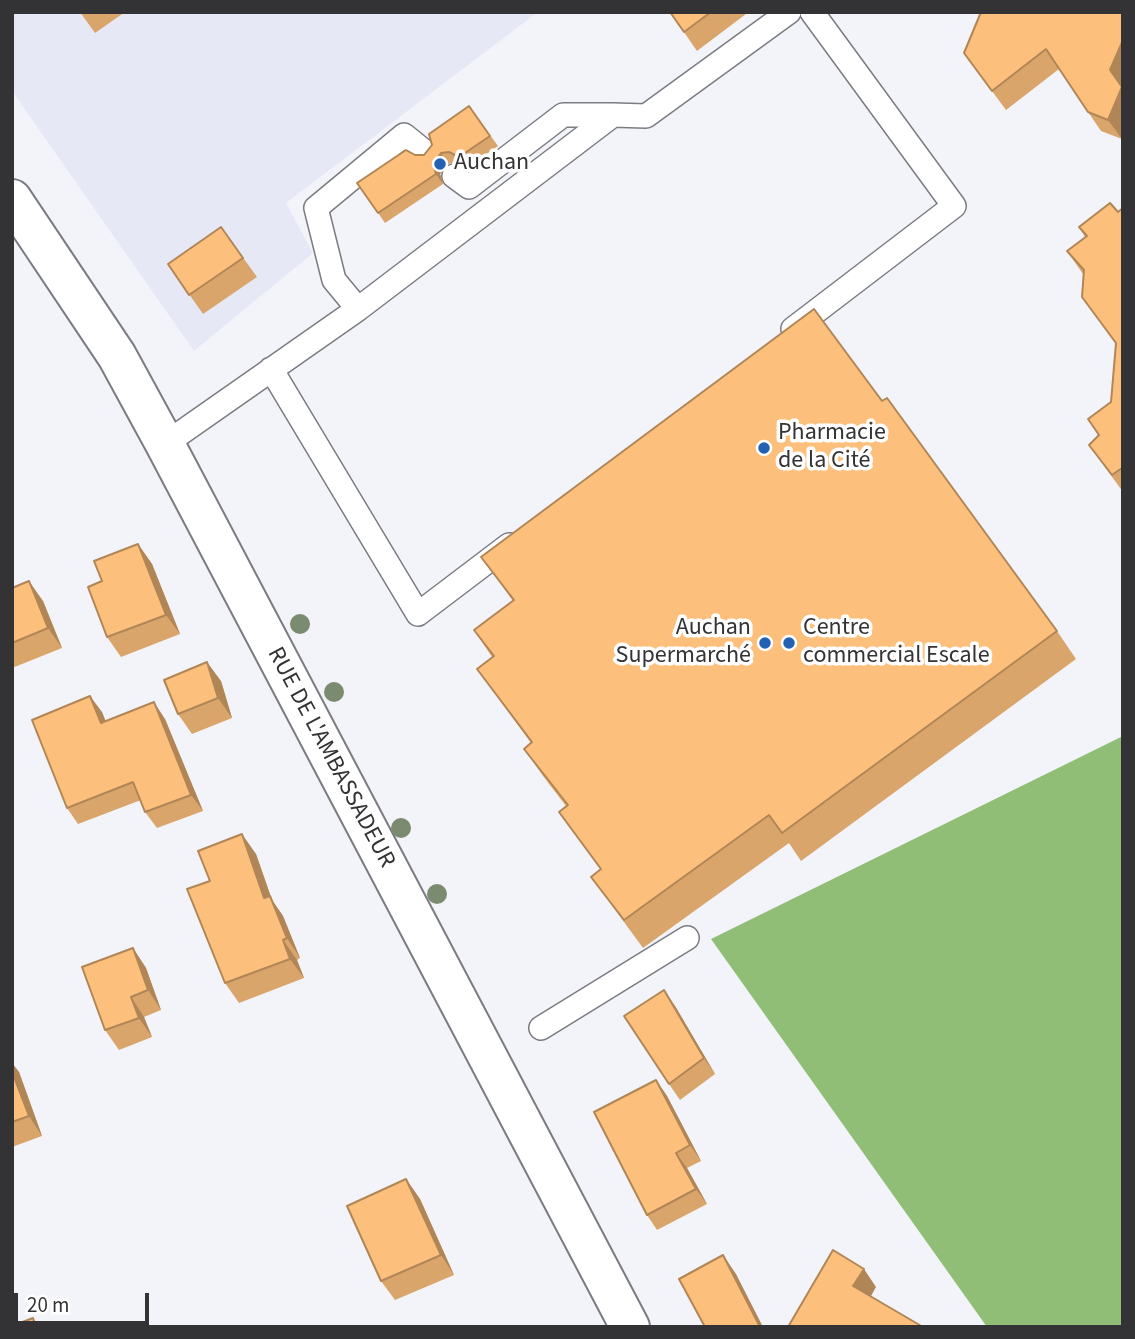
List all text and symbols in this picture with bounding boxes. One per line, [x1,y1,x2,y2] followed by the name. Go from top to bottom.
[454,150,529,178] place label: Auchan
[432,156,448,172] marker: Auchan
[778,420,886,476] place label: Pharmacie de la Cité
[756,440,772,456] marker: Pharmacie de la Cité
[616,615,751,671] place label: Auchan Supermarché
[803,615,990,671] place label: Centre commercial Escale
[757,635,773,651] marker: Auchan Supermarché
[781,635,797,651] marker: Centre commercial Escale
[260,643,400,873] street label: RUE DE L'AMBASSADEUR
[18,1280,152,1324] scale bar
[27,1290,69,1320] text: 20 m

